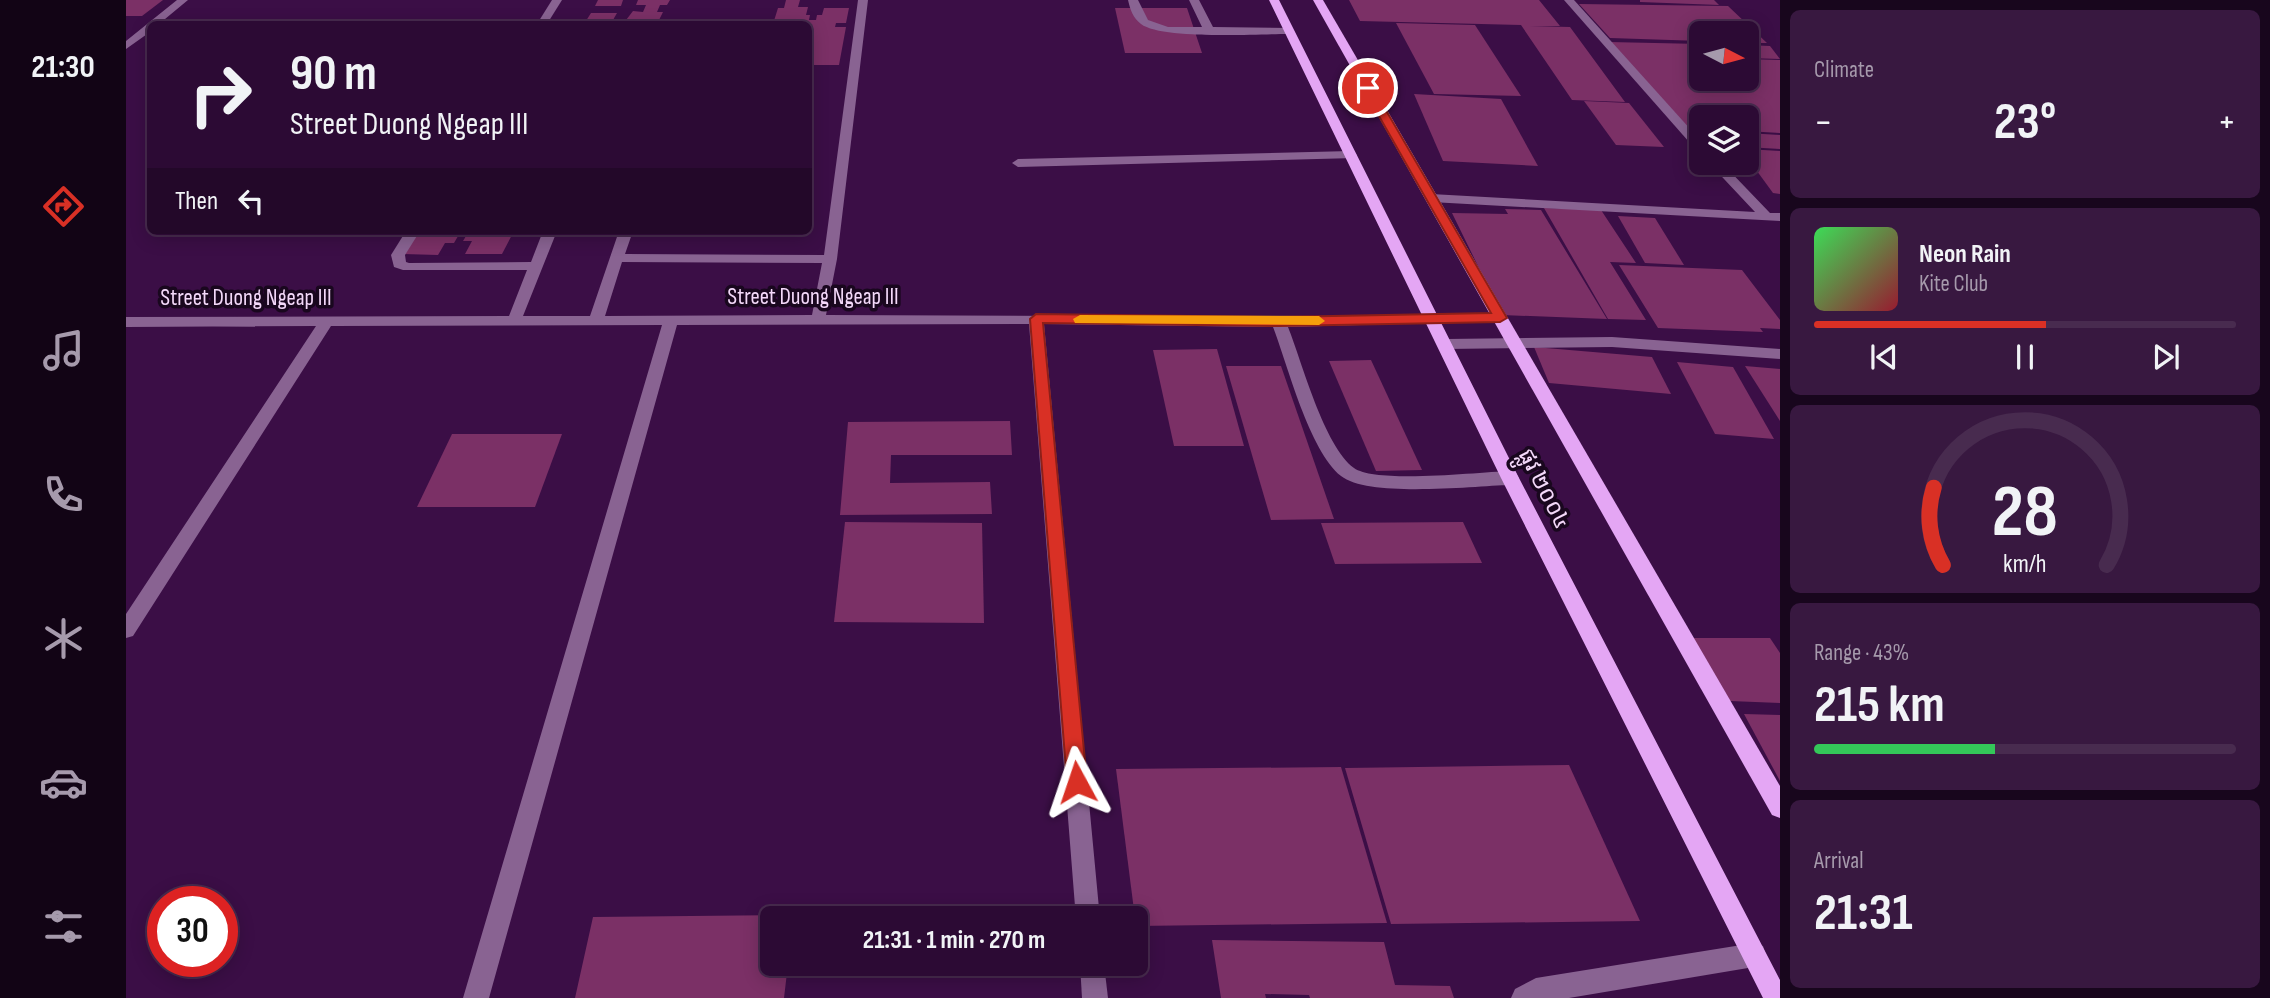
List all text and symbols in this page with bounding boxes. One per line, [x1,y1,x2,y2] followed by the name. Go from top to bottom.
[1689,21,1759,91] north arrow
[1689,21,1759,175] map controls
[290,45,377,104] text: 90 m
[31,48,95,87] text: 21:30
[175,49,266,140] icon: right
[1814,56,1874,84] text: Climate
[1338,58,1398,118] pin
[1349,69,1387,107] icon: arrive
[1994,91,2056,154] text: 23°
[1814,100,1833,145] text: −
[2217,100,2236,145] text: +
[290,105,528,144] text: Street Duong Ngeap III
[1689,105,1759,175] button: layers
[39,182,88,231] icon: directions
[232,182,270,220] icon: left
[175,186,218,217] text: Then
[1919,239,2011,270] text: Neon Rain
[1919,270,1988,298] text: Kite Club
[727,283,899,311] street label: Street Duong Ngeap III
[160,284,332,312] street label: Street Duong Ngeap III
[39,326,88,375] icon: music
[1865,338,1903,376] icon: previous
[2006,338,2044,376] icon: pause
[2147,338,2185,376] icon: next
[1506,444,1576,537] street label: ផ្លូវ ២០០៤
[1992,469,2058,557] text: 28
[39,470,88,519] icon: phone
[2003,549,2047,580] text: km/h
[39,614,88,663] icon: climate
[1814,639,1909,667] text: Range · 43%
[1814,674,1945,737] text: 215 km
[1040,745,1114,819] position arrow
[39,758,88,807] icon: car
[1814,847,1863,875] text: Arrival
[1814,882,1913,945] text: 21:31
[147,886,238,977] speed limit sign: 30
[39,902,88,951] icon: filters
[863,925,1045,956] text: 21:31 · 1 min · 270 m

